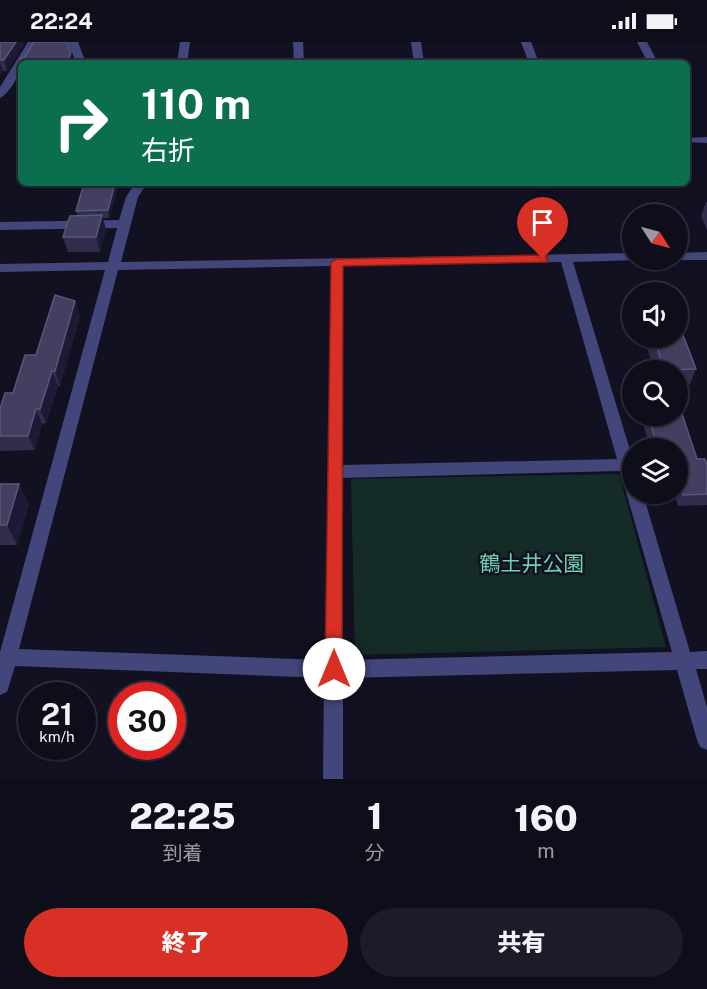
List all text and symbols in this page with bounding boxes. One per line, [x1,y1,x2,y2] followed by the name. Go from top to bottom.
[30,8,93,34] text: 22:24
[141,79,251,128] text: 110 m
[42,84,120,162] icon: right
[141,134,195,166] text: 右折
[517,197,568,259] pin
[622,204,688,270] north arrow
[622,204,688,504] map controls
[526,206,559,239] icon: arrive
[622,282,688,348] button: sound
[622,360,688,426] button: search
[622,438,688,504] button: layers
[480,551,585,576] park label: 鶴土井公園
[302,637,366,701] position arrow
[108,682,186,760] speed limit sign: 30
[41,696,73,732] text: 21
[39,728,75,745] text: km/h
[129,795,236,837] text: 22:25
[367,795,383,837] text: 1
[514,797,578,839] text: 160
[537,839,555,863] text: m
[162,841,202,865] text: 到着
[365,841,385,865] text: 分
[24,908,348,977] button: 終了
[360,908,683,977] button: 共有

